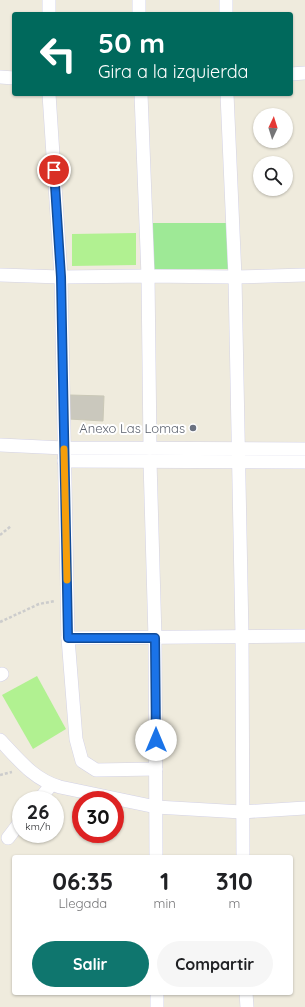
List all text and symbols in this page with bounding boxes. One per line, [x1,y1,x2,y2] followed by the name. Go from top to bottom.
[98,25,165,60] text: 50 m
[32,28,84,80] icon: left
[98,60,249,83] text: Gira a la izquierda
[253,108,293,148] north arrow
[253,108,293,196] map controls
[37,153,71,187] pin
[253,156,293,196] button: search
[43,159,65,181] icon: arrive
[79,420,185,436] place label: Anexo Las Lomas
[188,423,198,433] marker: Anexo Las Lomas
[135,719,177,761] position arrow
[72,791,124,843] speed limit sign: 30
[27,799,49,824] text: 26
[25,820,51,833] text: km/h
[52,866,113,896] text: 06:35
[160,866,169,896] text: 1
[216,866,253,896] text: 310
[58,895,107,911] text: Llegada
[154,895,176,911] text: min
[228,895,240,911] text: m
[32,941,149,987] button: Salir
[157,941,273,987] button: Compartir

